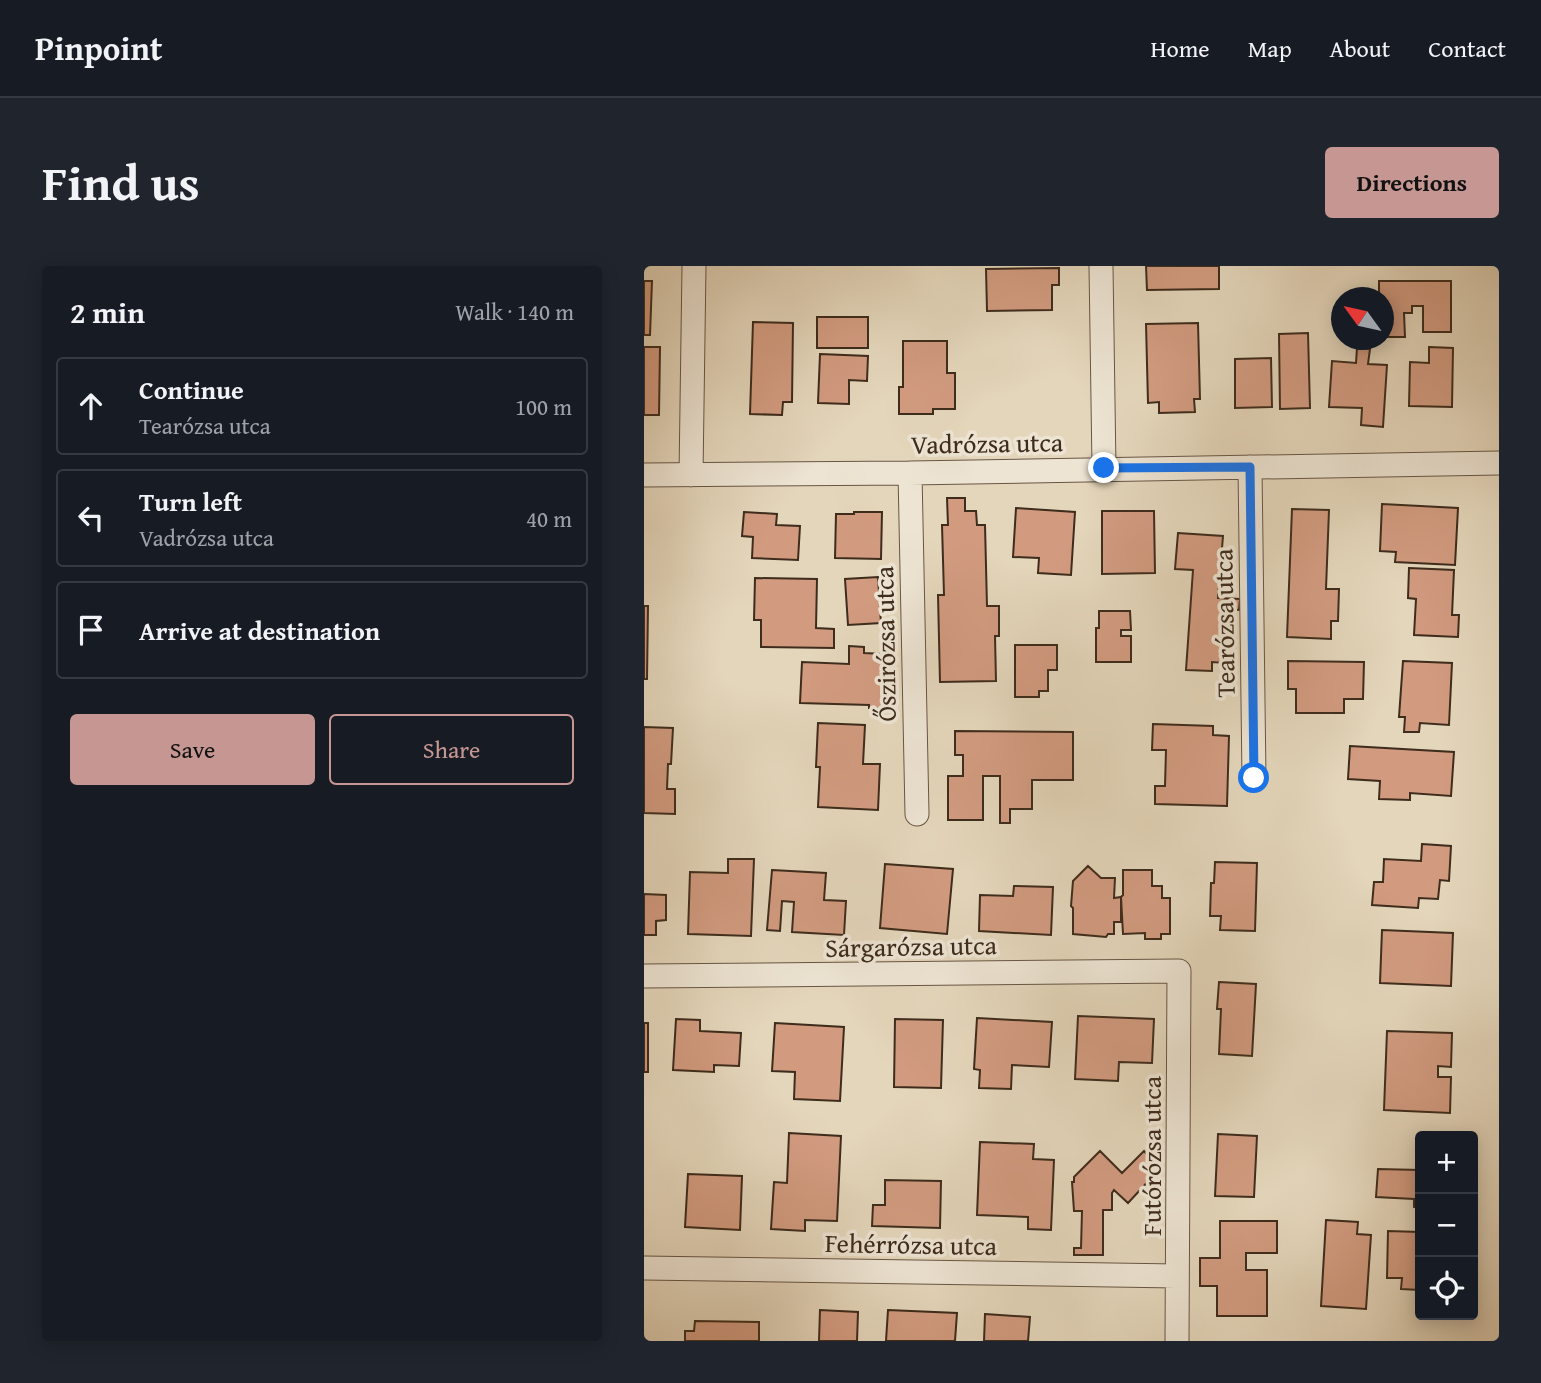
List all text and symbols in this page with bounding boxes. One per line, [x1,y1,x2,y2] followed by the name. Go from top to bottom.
[35,24,162,72] text: Pinpoint
[1151,31,1210,66] text: Home
[1248,31,1292,66] text: Map
[1330,31,1390,66] text: About
[1428,31,1506,66] text: Contact
[42,146,200,218] text: Find us
[1325,147,1499,218] button: Directions
[1331,287,1394,350] north arrow
[70,290,145,334] text: 2 min
[455,295,574,328] text: Walk · 140 m
[139,370,244,409] text: Continue
[72,387,110,425] icon: ahead
[515,390,572,423] text: 100 m
[139,409,271,442] text: Tearózsa utca
[910,422,1064,464] street label: Vadrózsa utca
[1088,452,1119,483] route end
[139,482,242,521] text: Turn left
[72,499,110,537] icon: left
[526,502,572,535] text: 40 m
[139,521,274,554] text: Vadrózsa utca
[1203,548,1245,698] street label: Tearózsa utca
[864,565,906,722] street label: Őszirózsa utca
[72,611,110,649] icon: arrive
[139,611,380,650] text: Arrive at destination
[70,714,315,785] button: Save
[329,714,574,785] button: Share
[1238,762,1269,793] route start
[825,925,998,967] street label: Sárgarózsa utca
[1132,1075,1171,1236] street label: Futórózsa utca
[1415,1131,1478,1320] map controls
[1415,1131,1478,1194] button: +
[1415,1194,1478,1257] button: −
[825,1223,998,1265] street label: Fehérrózsa utca
[1415,1257,1478,1320] button: locate

